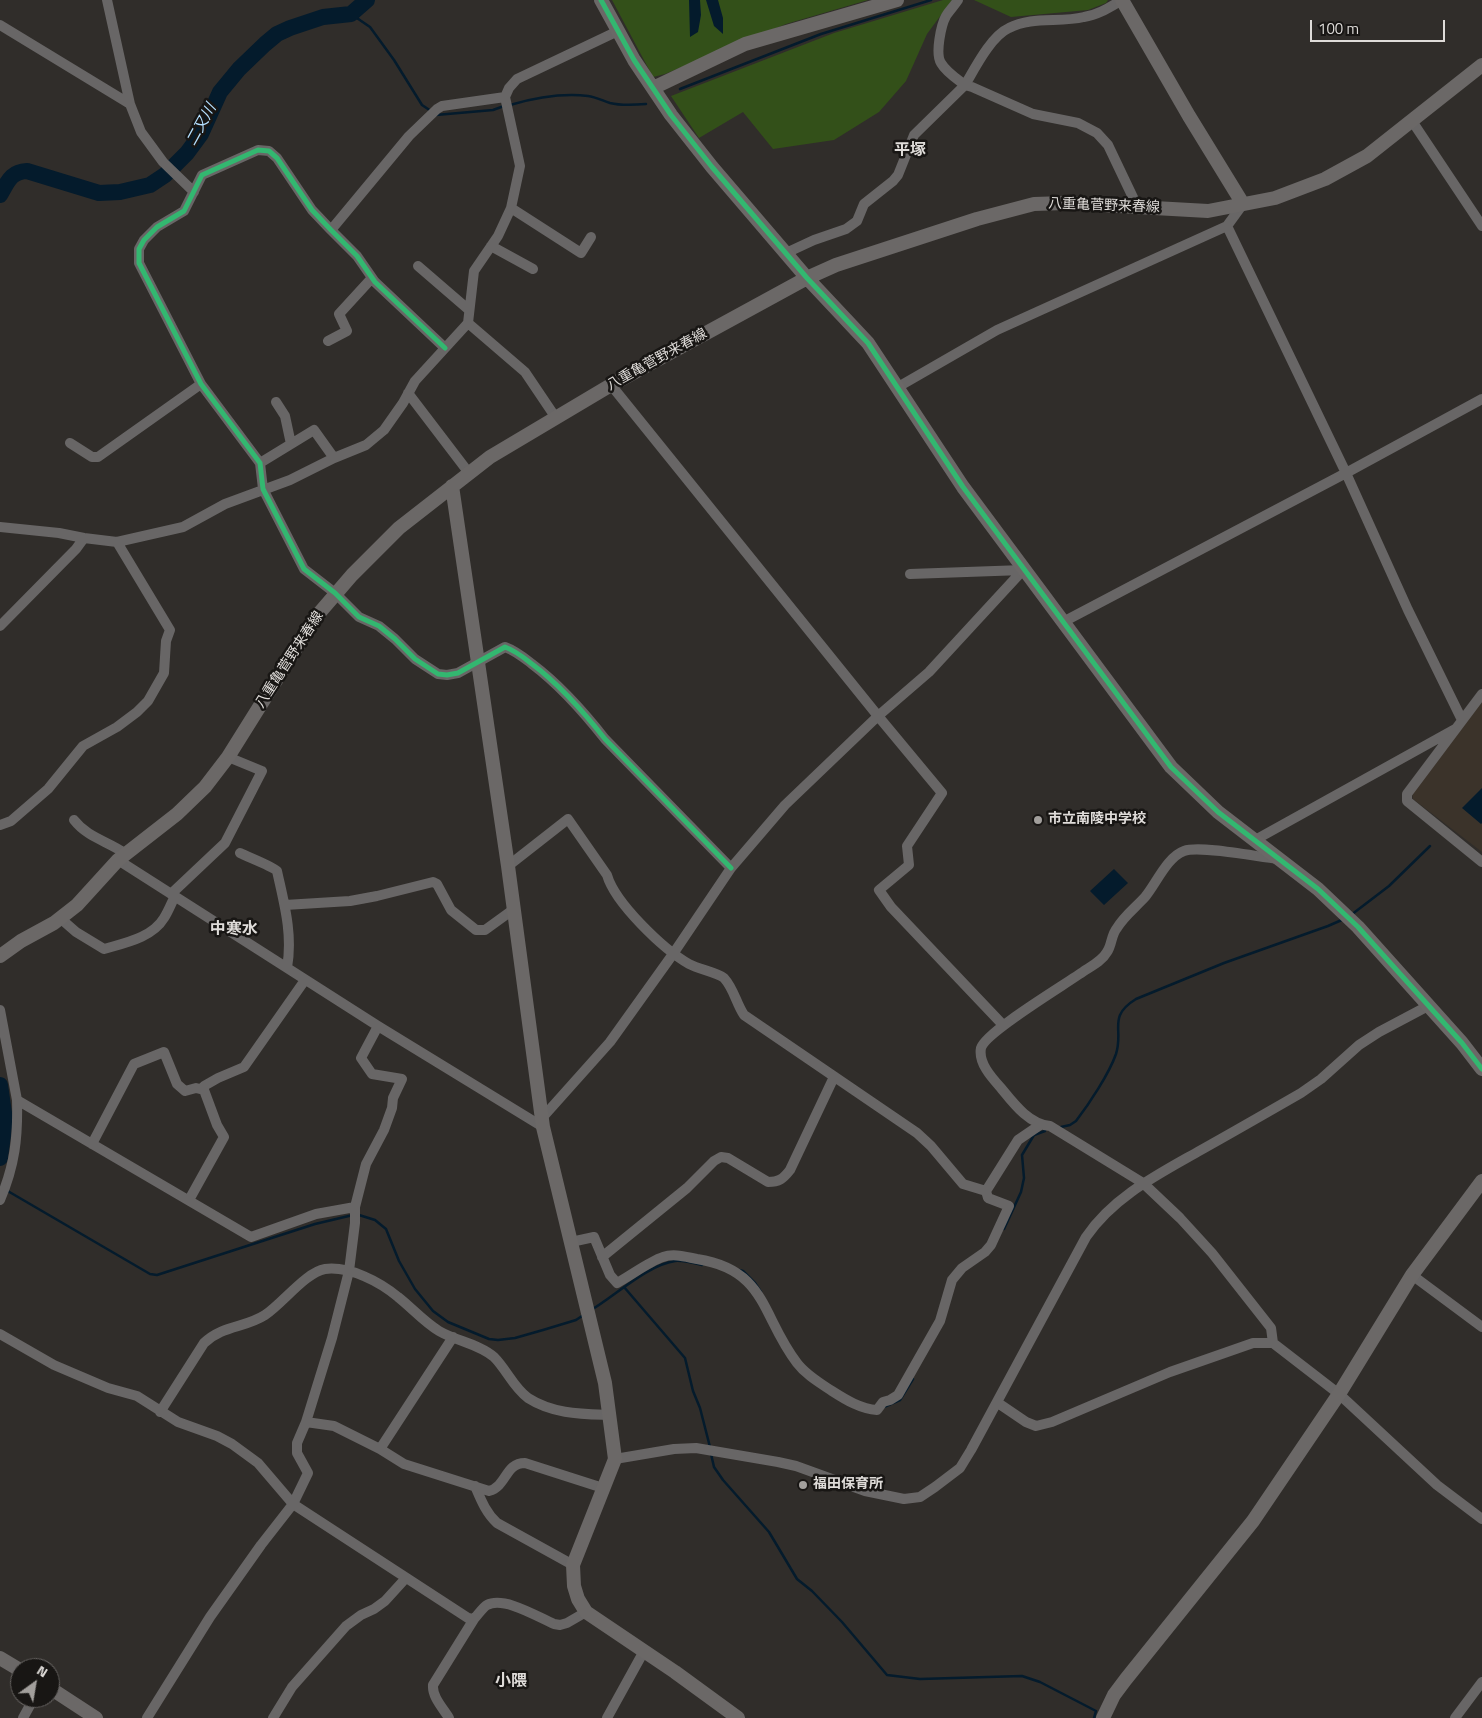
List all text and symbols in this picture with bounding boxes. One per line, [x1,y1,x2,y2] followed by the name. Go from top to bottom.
[1312,10,1447,42] scale bar
[1318,17,1359,40] text: 100 m
[183,101,221,149] water label: 二又川
[894,141,926,161] district label: 平塚
[1048,196,1160,216] street label: 八重亀菅野来春線
[604,326,710,394] street label: 八重亀菅野来春線
[252,608,328,712] street label: 八重亀菅野来春線
[1048,812,1146,828] place label: 市立南陵中学校
[1032,814,1044,826] marker: 市立南陵中学校
[210,920,258,940] district label: 中寒水
[813,1477,883,1493] place label: 福田保育所
[797,1479,809,1491] marker: 福田保育所
[10,1658,60,1708] north arrow
[33,1659,52,1682] text: N
[495,1672,527,1692] district label: 小隈

